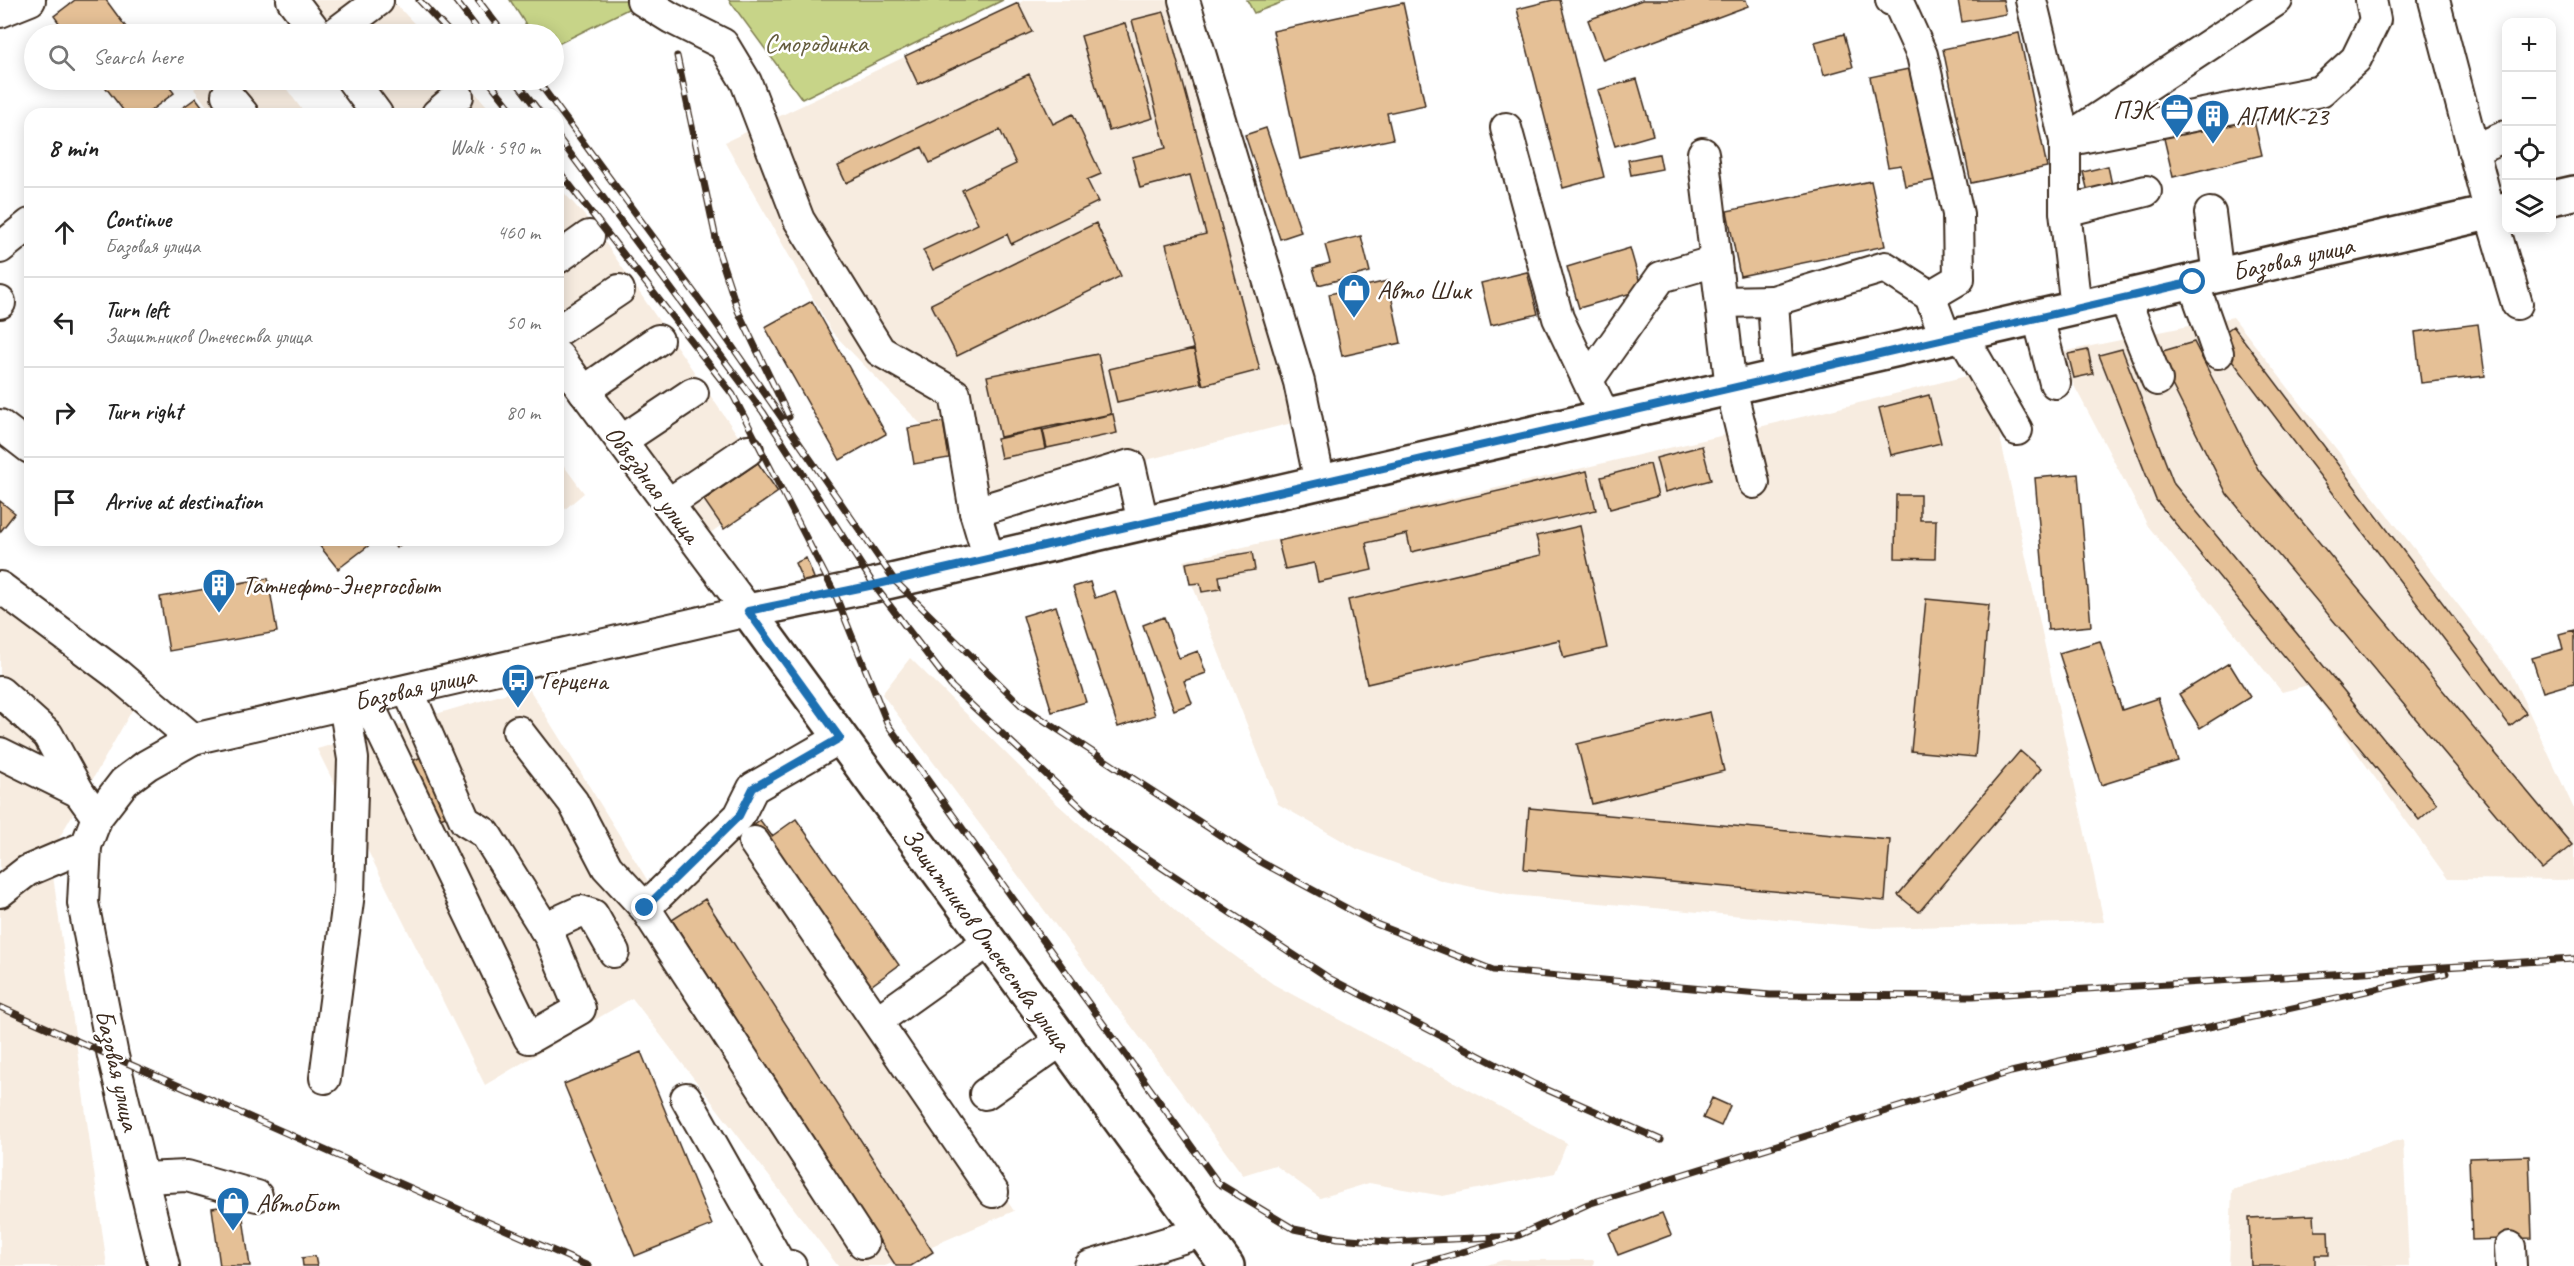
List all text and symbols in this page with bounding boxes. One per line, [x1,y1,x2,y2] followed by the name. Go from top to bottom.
[2502,18,2556,234] map controls
[2502,18,2556,72] button: +
[24,24,564,90] search box
[764,27,869,60] park label: Смородинка
[45,41,78,74] icon: search
[93,43,183,71] text: Search here
[2502,72,2556,126] button: −
[2159,92,2195,139] office icon: ПЭК
[2113,94,2159,127] place label: ПЭК
[2195,98,2231,145] building icon: АПМК-23
[2236,100,2330,133] place label: АПМК-23
[2502,126,2556,180] button: locate
[48,131,98,164] text: 8 min
[450,135,540,160] text: Walk · 590 m
[2502,180,2556,234] button: layers
[105,206,171,234] text: Continue
[48,216,81,249] icon: ahead
[497,220,540,245] text: 460 m
[2229,228,2358,289] street label: Базовая улица
[105,234,200,259] text: Базовая улица
[2179,268,2205,294] route start
[1336,272,1372,319] shop icon: Авто Шик
[1377,274,1473,307] place label: Авто Шик
[105,296,169,324] text: Turn left
[48,306,81,339] icon: left
[506,310,540,335] text: 50 m
[105,324,312,349] text: Защитников Отечества улица
[48,396,81,429] icon: right
[105,398,182,426] text: Turn right
[506,400,540,425] text: 80 m
[597,419,709,552] street label: Объездная улица
[48,486,81,519] icon: arrive
[105,488,262,516] text: Arrive at destination
[201,567,237,614] building icon: Татнефть-Энергосбыт
[242,569,441,602] place label: Татнефть-Энергосбыт
[351,658,480,718] street label: Базовая улица
[500,662,536,709] bus stop icon: Герцена
[541,664,610,697] place label: Герцена
[894,821,1080,1059] street label: Защитников Отечества улица
[631,894,657,920] route end
[87,1006,148,1136] street label: Базовая улица
[215,1185,251,1232] shop icon: АвтоБот
[256,1187,340,1220] place label: АвтоБот

